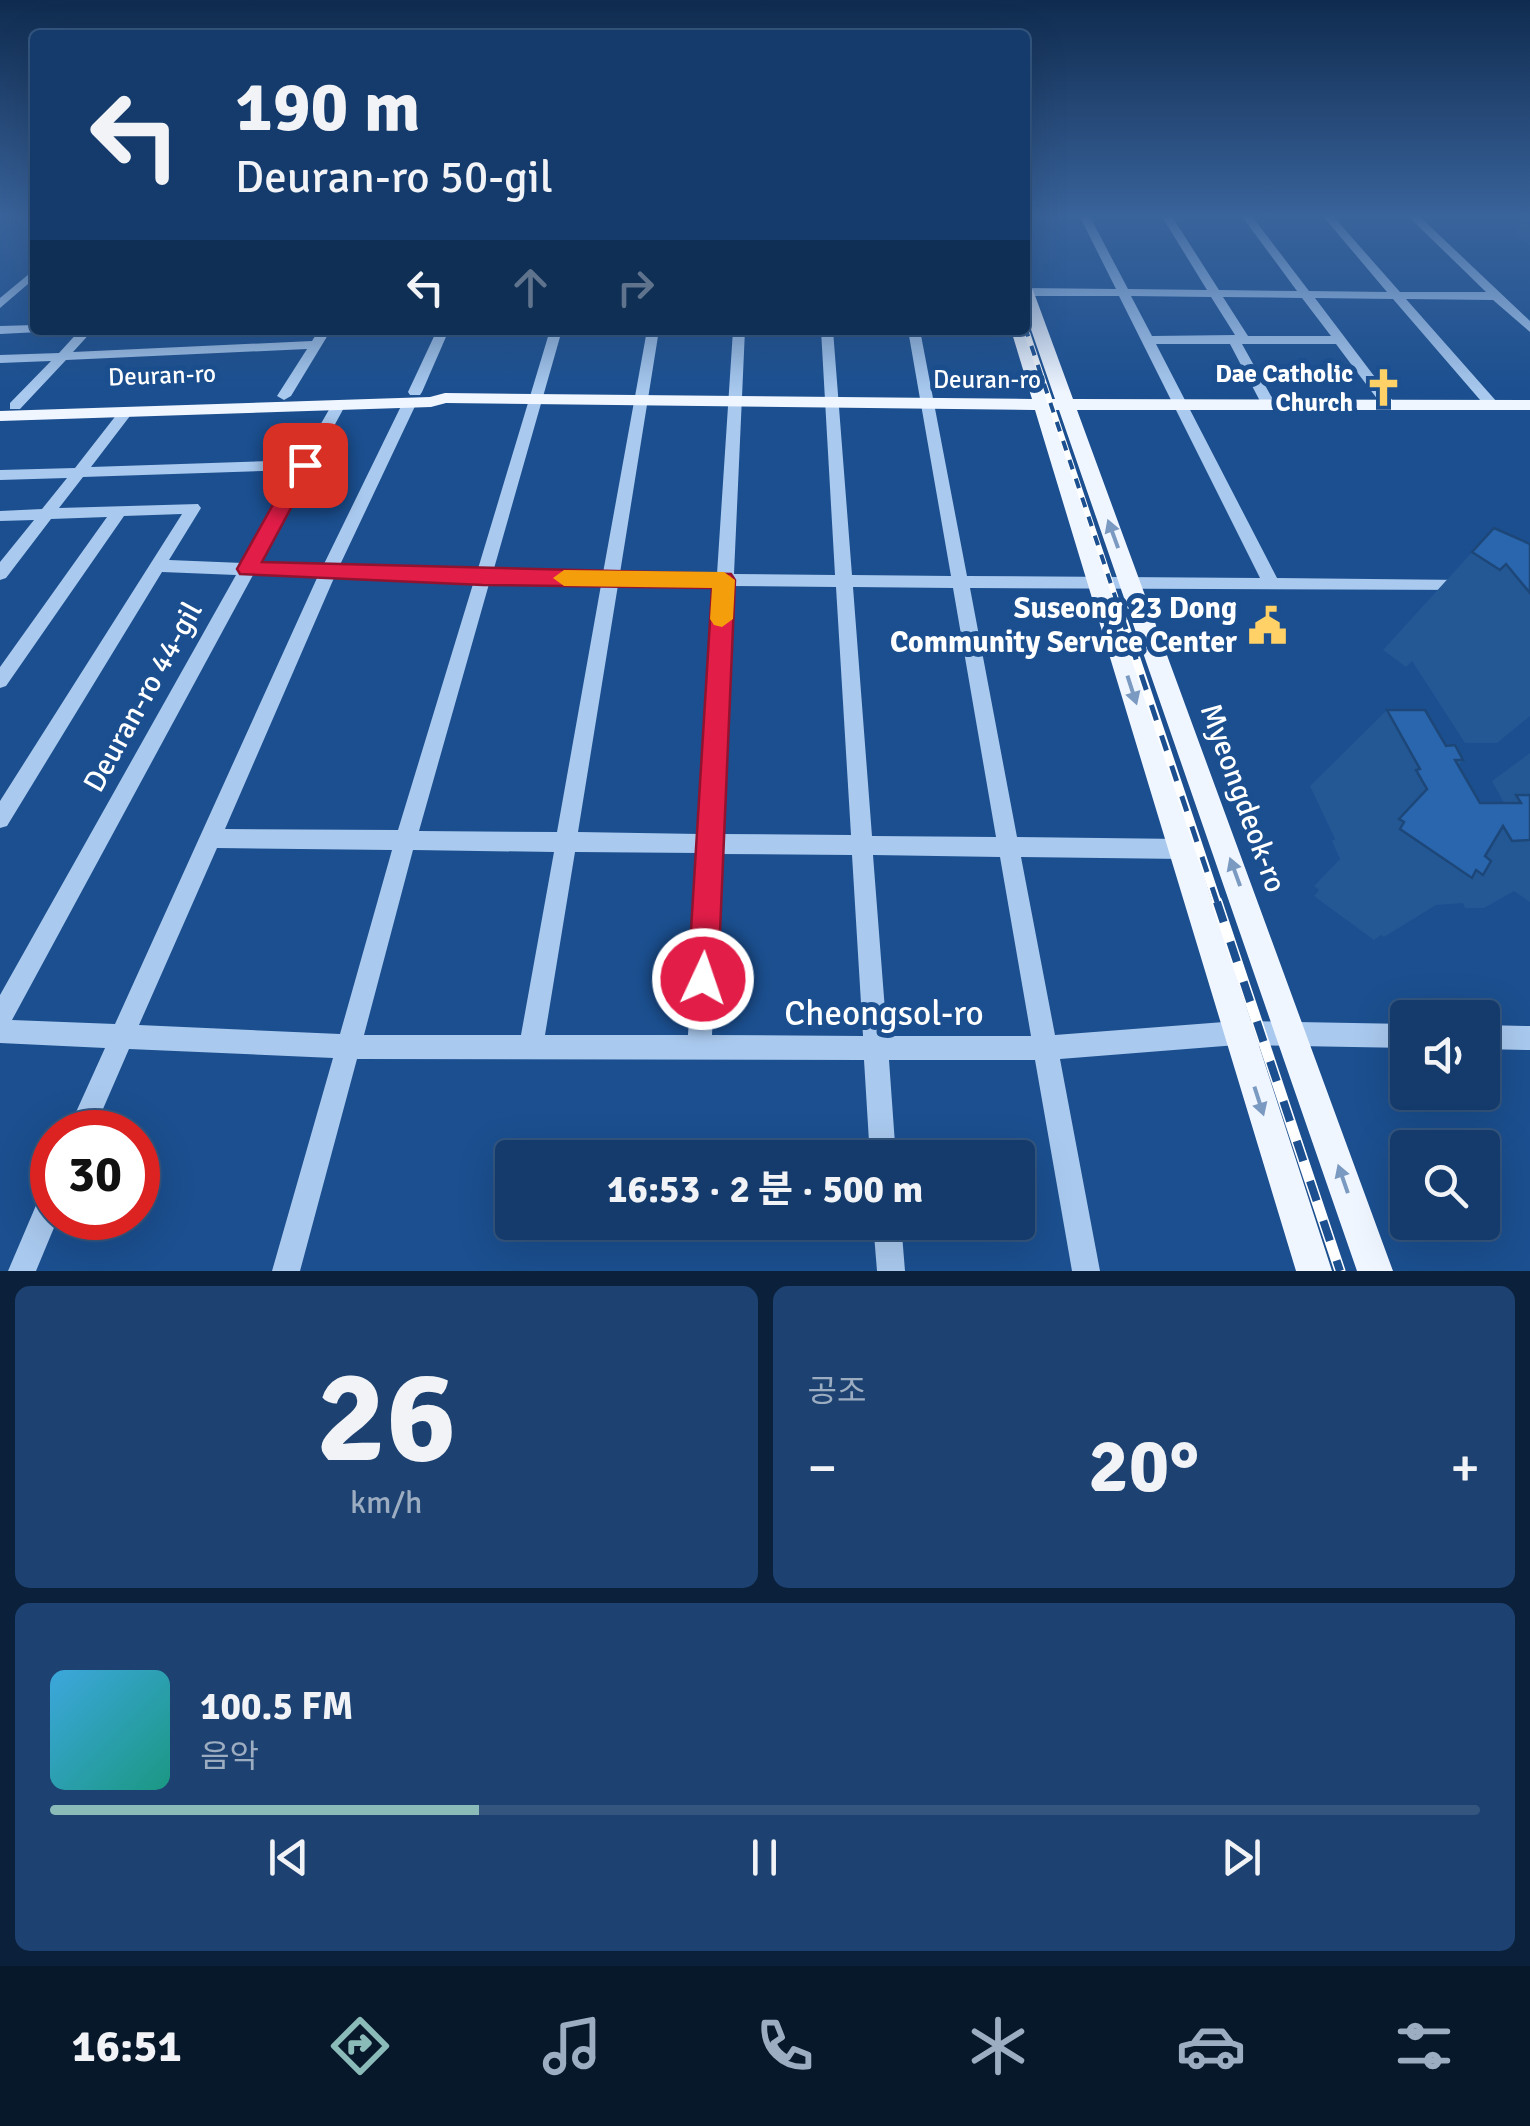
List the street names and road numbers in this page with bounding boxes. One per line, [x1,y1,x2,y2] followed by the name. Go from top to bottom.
[107,358,217,392] street label: Deuran-ro
[933,364,1041,395] street label: Deuran-ro
[75,595,211,799] street label: Deuran-ro 44-gil
[1192,699,1294,897] street label: Myeongdeok-ro
[784,992,984,1035] street label: Cheongsol-ro

